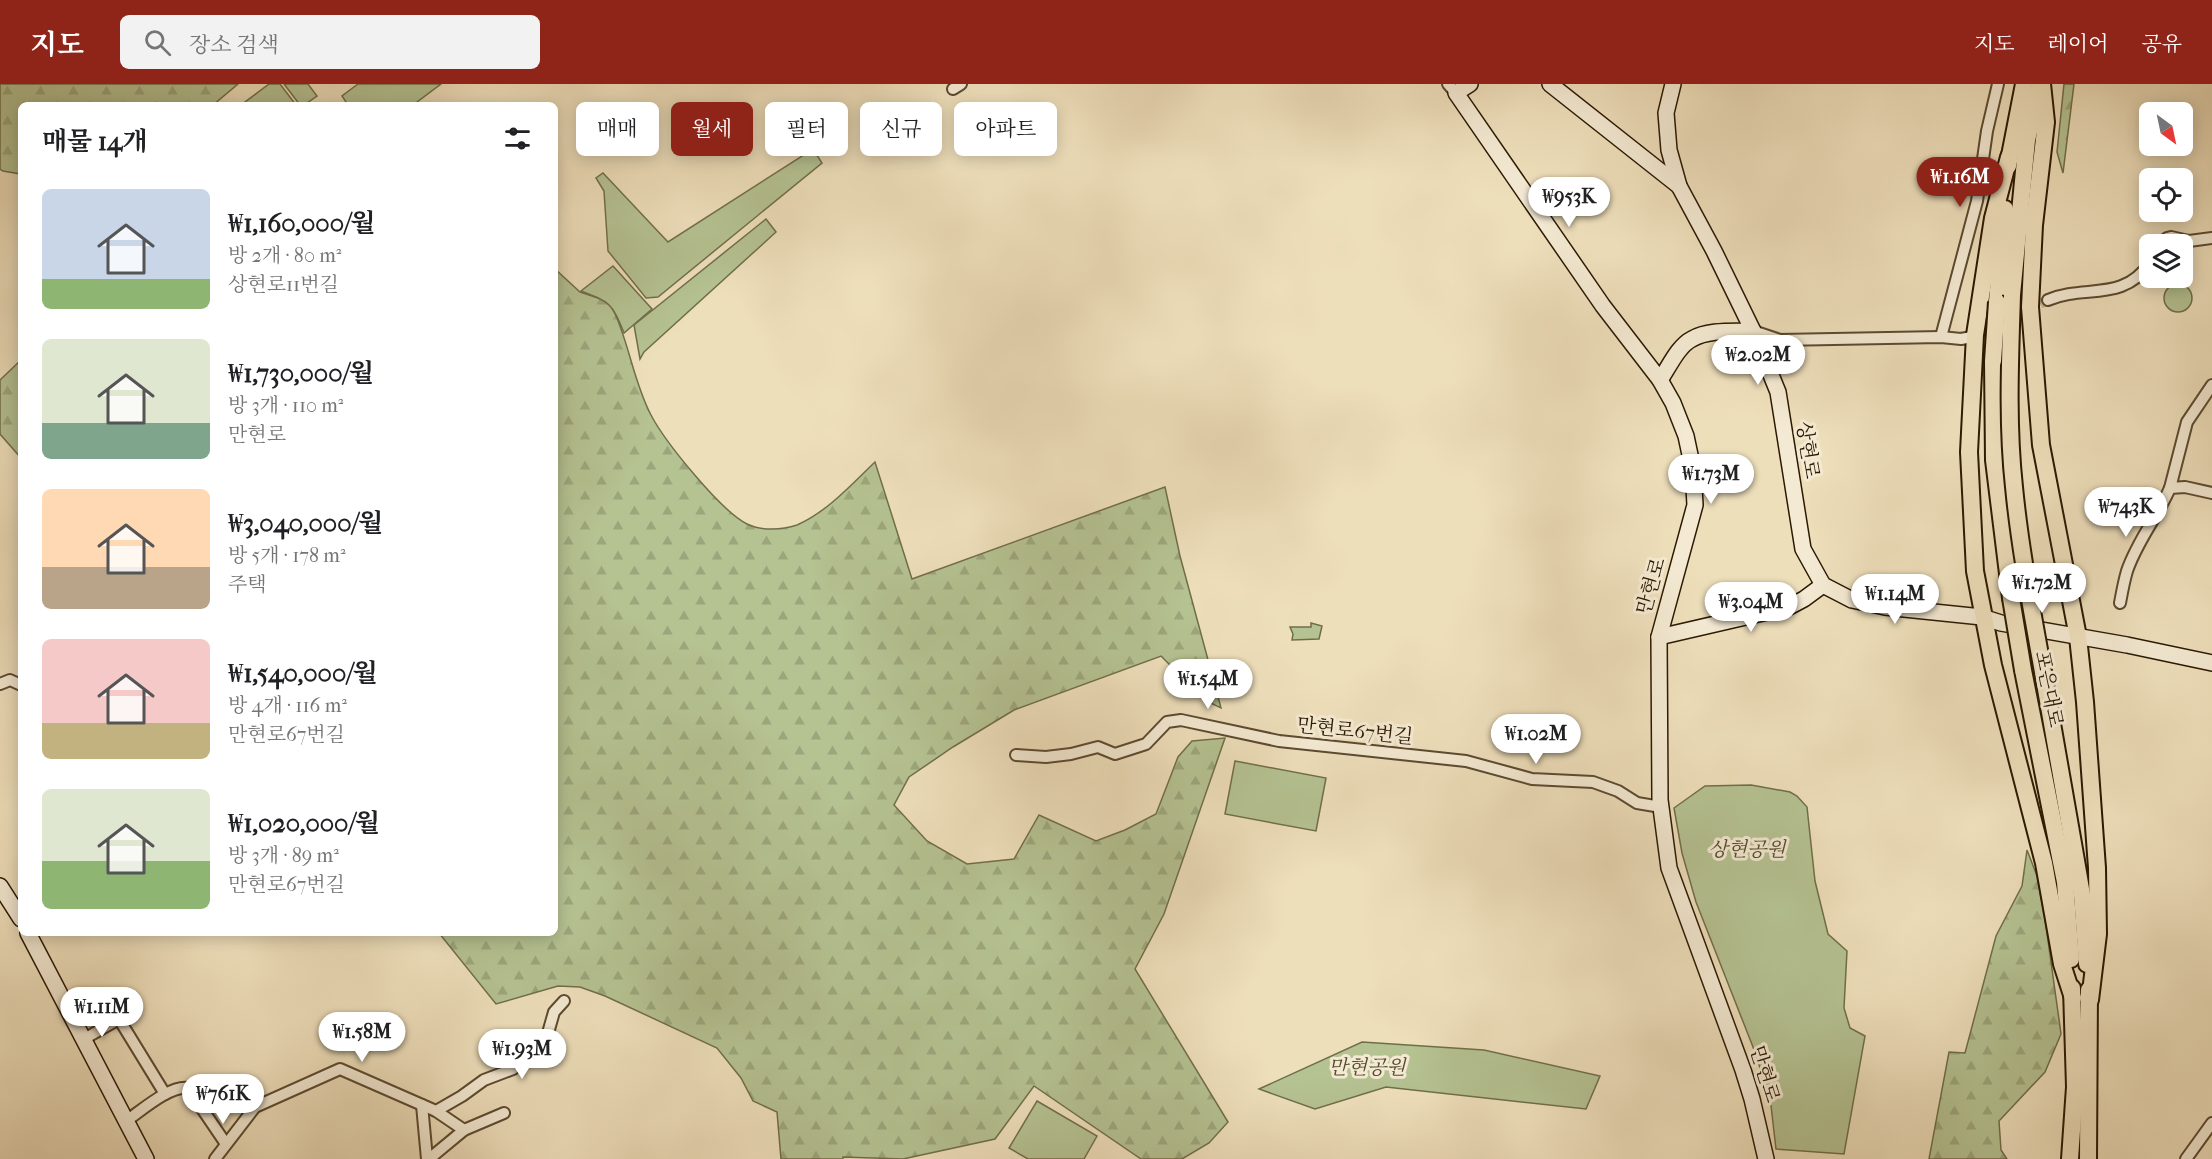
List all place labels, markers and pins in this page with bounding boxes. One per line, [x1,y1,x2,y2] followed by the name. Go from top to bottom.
[1911,157,2009,208] pin: ₩1.16M
[1527,177,1611,228] pin: ₩953K
[1709,335,1807,386] pin: ₩2.02M
[1662,454,1760,505] pin: ₩1.73M
[2084,487,2168,538] pin: ₩743K
[1993,563,2091,614] pin: ₩1.72M
[1846,574,1944,625] pin: ₩1.14M
[1702,582,1800,633] pin: ₩3.04M
[1159,659,1257,710] pin: ₩1.54M
[1487,714,1585,765] pin: ₩1.02M
[53,987,151,1038] pin: ₩1.11M
[313,1012,411,1063] pin: ₩1.58M
[473,1029,571,1080] pin: ₩1.93M
[181,1074,265,1125] pin: ₩761K

